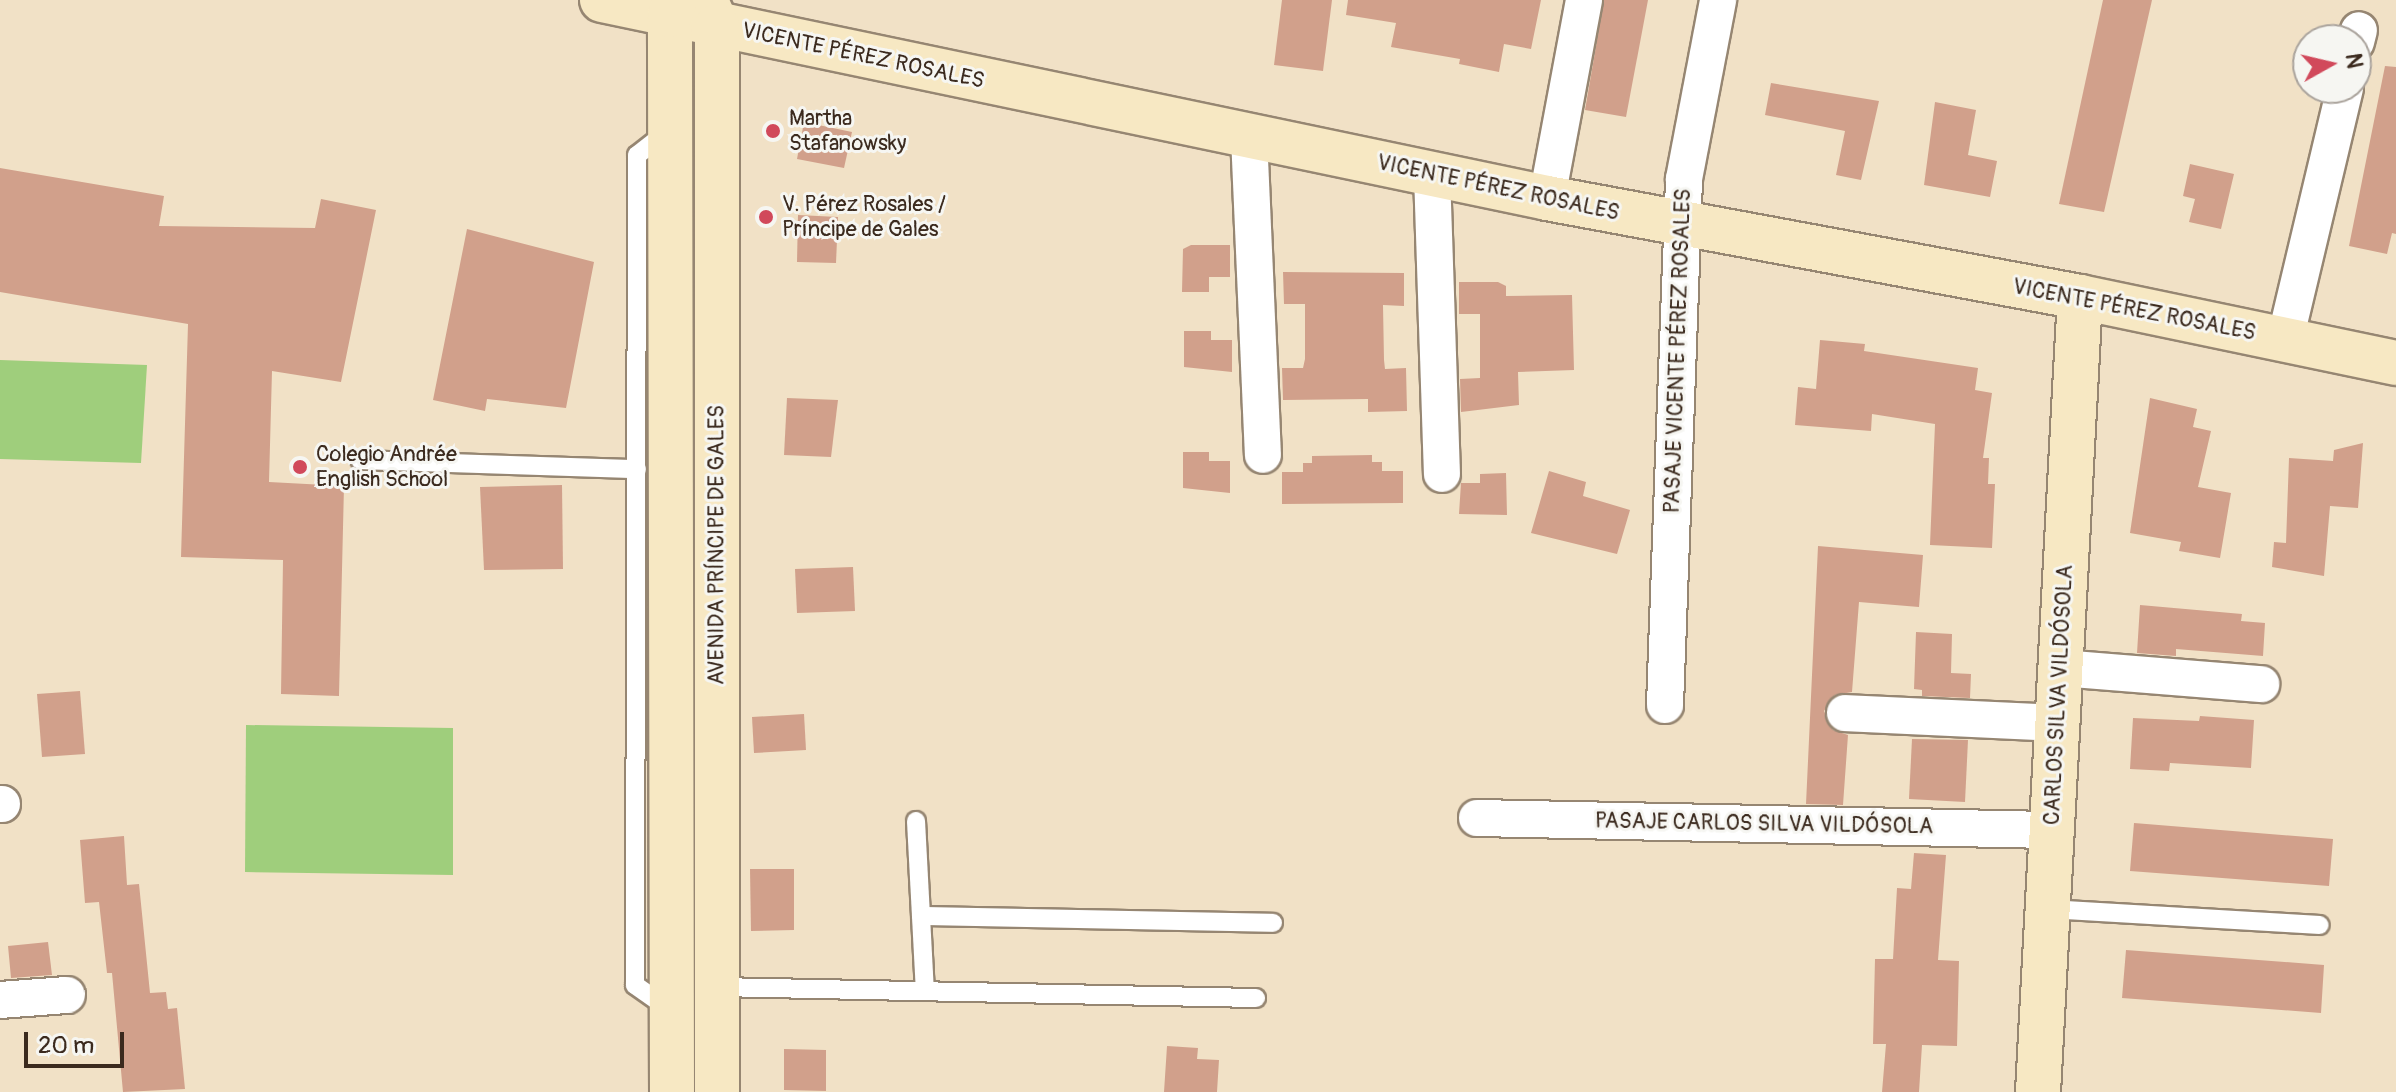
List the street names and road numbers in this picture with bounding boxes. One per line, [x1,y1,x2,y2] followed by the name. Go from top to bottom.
[739,17,987,95] street label: VICENTE PÉREZ ROSALES
[1374,149,1622,227] street label: VICENTE PÉREZ ROSALES
[1659,188,1697,514] street label: PASAJE VICENTE PÉREZ ROSALES
[2010,273,2258,347] street label: VICENTE PÉREZ ROSALES
[704,405,730,685] street label: AVENIDA PRÍNCIPE DE GALES
[2039,564,2079,826] street label: CARLOS SILVA VILDÓSOLA
[1595,808,1933,840] street label: PASAJE CARLOS SILVA VILDÓSOLA

